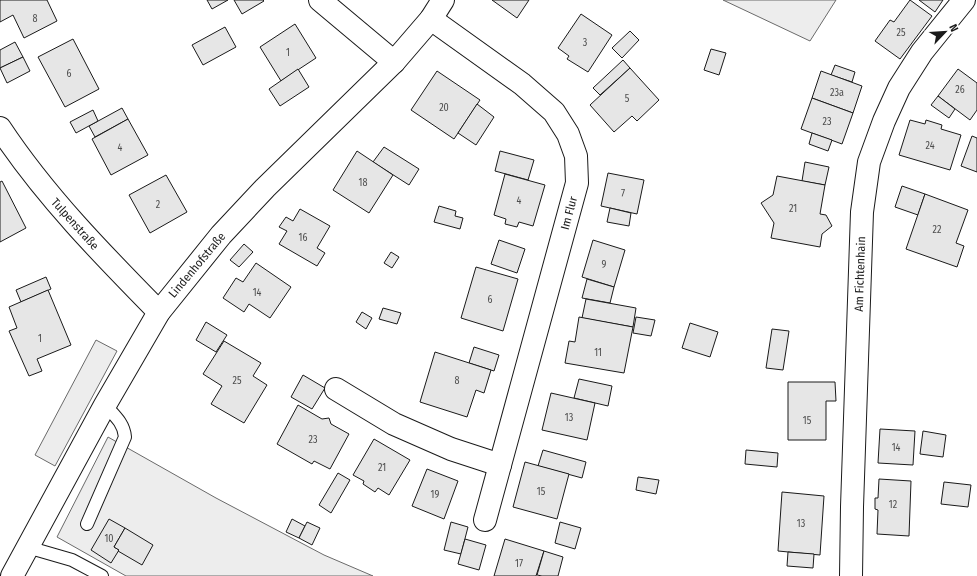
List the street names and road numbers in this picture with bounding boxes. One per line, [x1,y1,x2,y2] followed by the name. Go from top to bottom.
[558,194,580,231] street label: Im Flur
[48,195,102,253] street label: Tulpenstraße
[166,230,228,300] street label: Lindenhofstraße
[852,236,868,312] street label: Am Fichtenhain

